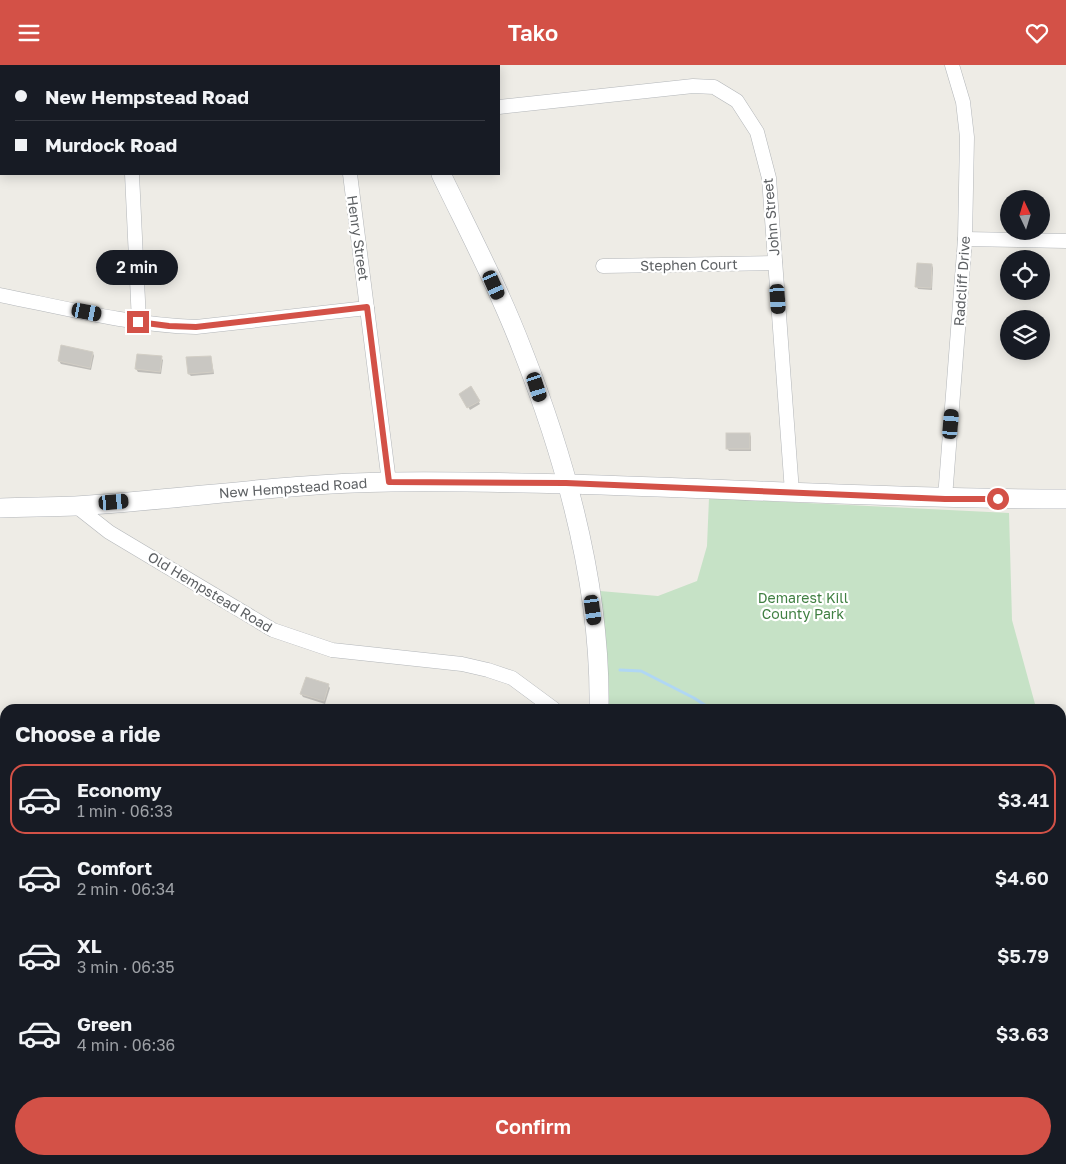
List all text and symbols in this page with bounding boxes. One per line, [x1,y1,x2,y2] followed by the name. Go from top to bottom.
[15,19,43,47] icon: menu
[508,19,558,46] text: Tako
[1023,19,1051,47] icon: heart
[45,85,249,108] text: New Hempstead Road
[45,133,177,156] text: Murdock Road
[759,177,782,257] street label: John Street
[1000,190,1050,240] north arrow
[1000,190,1050,360] map controls
[344,194,373,282] street label: Henry Street
[950,235,973,327] street label: Radcliff Drive
[97,249,179,285] callout: 2 min
[1000,250,1050,300] button: locate
[640,255,738,274] street label: Stephen Court
[116,257,158,277] text: 2 min
[481,268,506,302] car
[769,284,786,314] car
[70,302,103,322] car
[1000,310,1050,360] button: layers
[127,311,149,333] route end
[525,370,548,404] car
[942,408,959,440] car
[218,474,368,501] street label: New Hempstead Road
[987,488,1009,510] route start
[98,493,129,511] car
[145,548,276,635] street label: Old Hempstead Road
[758,589,848,622] park label: Demarest Kill County Park
[583,594,602,626] car
[15,720,161,747] text: Choose a ride
[17,777,62,822] icon: car
[77,778,162,801] text: Economy
[998,788,1049,811] text: $3.41
[77,801,173,821] text: 1 min · 06:33
[17,855,62,900] icon: car
[77,856,152,879] text: Comfort
[995,866,1049,889] text: $4.60
[77,879,175,899] text: 2 min · 06:34
[17,933,62,978] icon: car
[77,934,102,957] text: XL
[997,944,1049,967] text: $5.79
[77,957,175,977] text: 3 min · 06:35
[17,1011,62,1056] icon: car
[77,1012,132,1035] text: Green
[996,1022,1049,1045] text: $3.63
[77,1035,175,1055] text: 4 min · 06:36
[15,1097,1051,1155] button: Confirm

